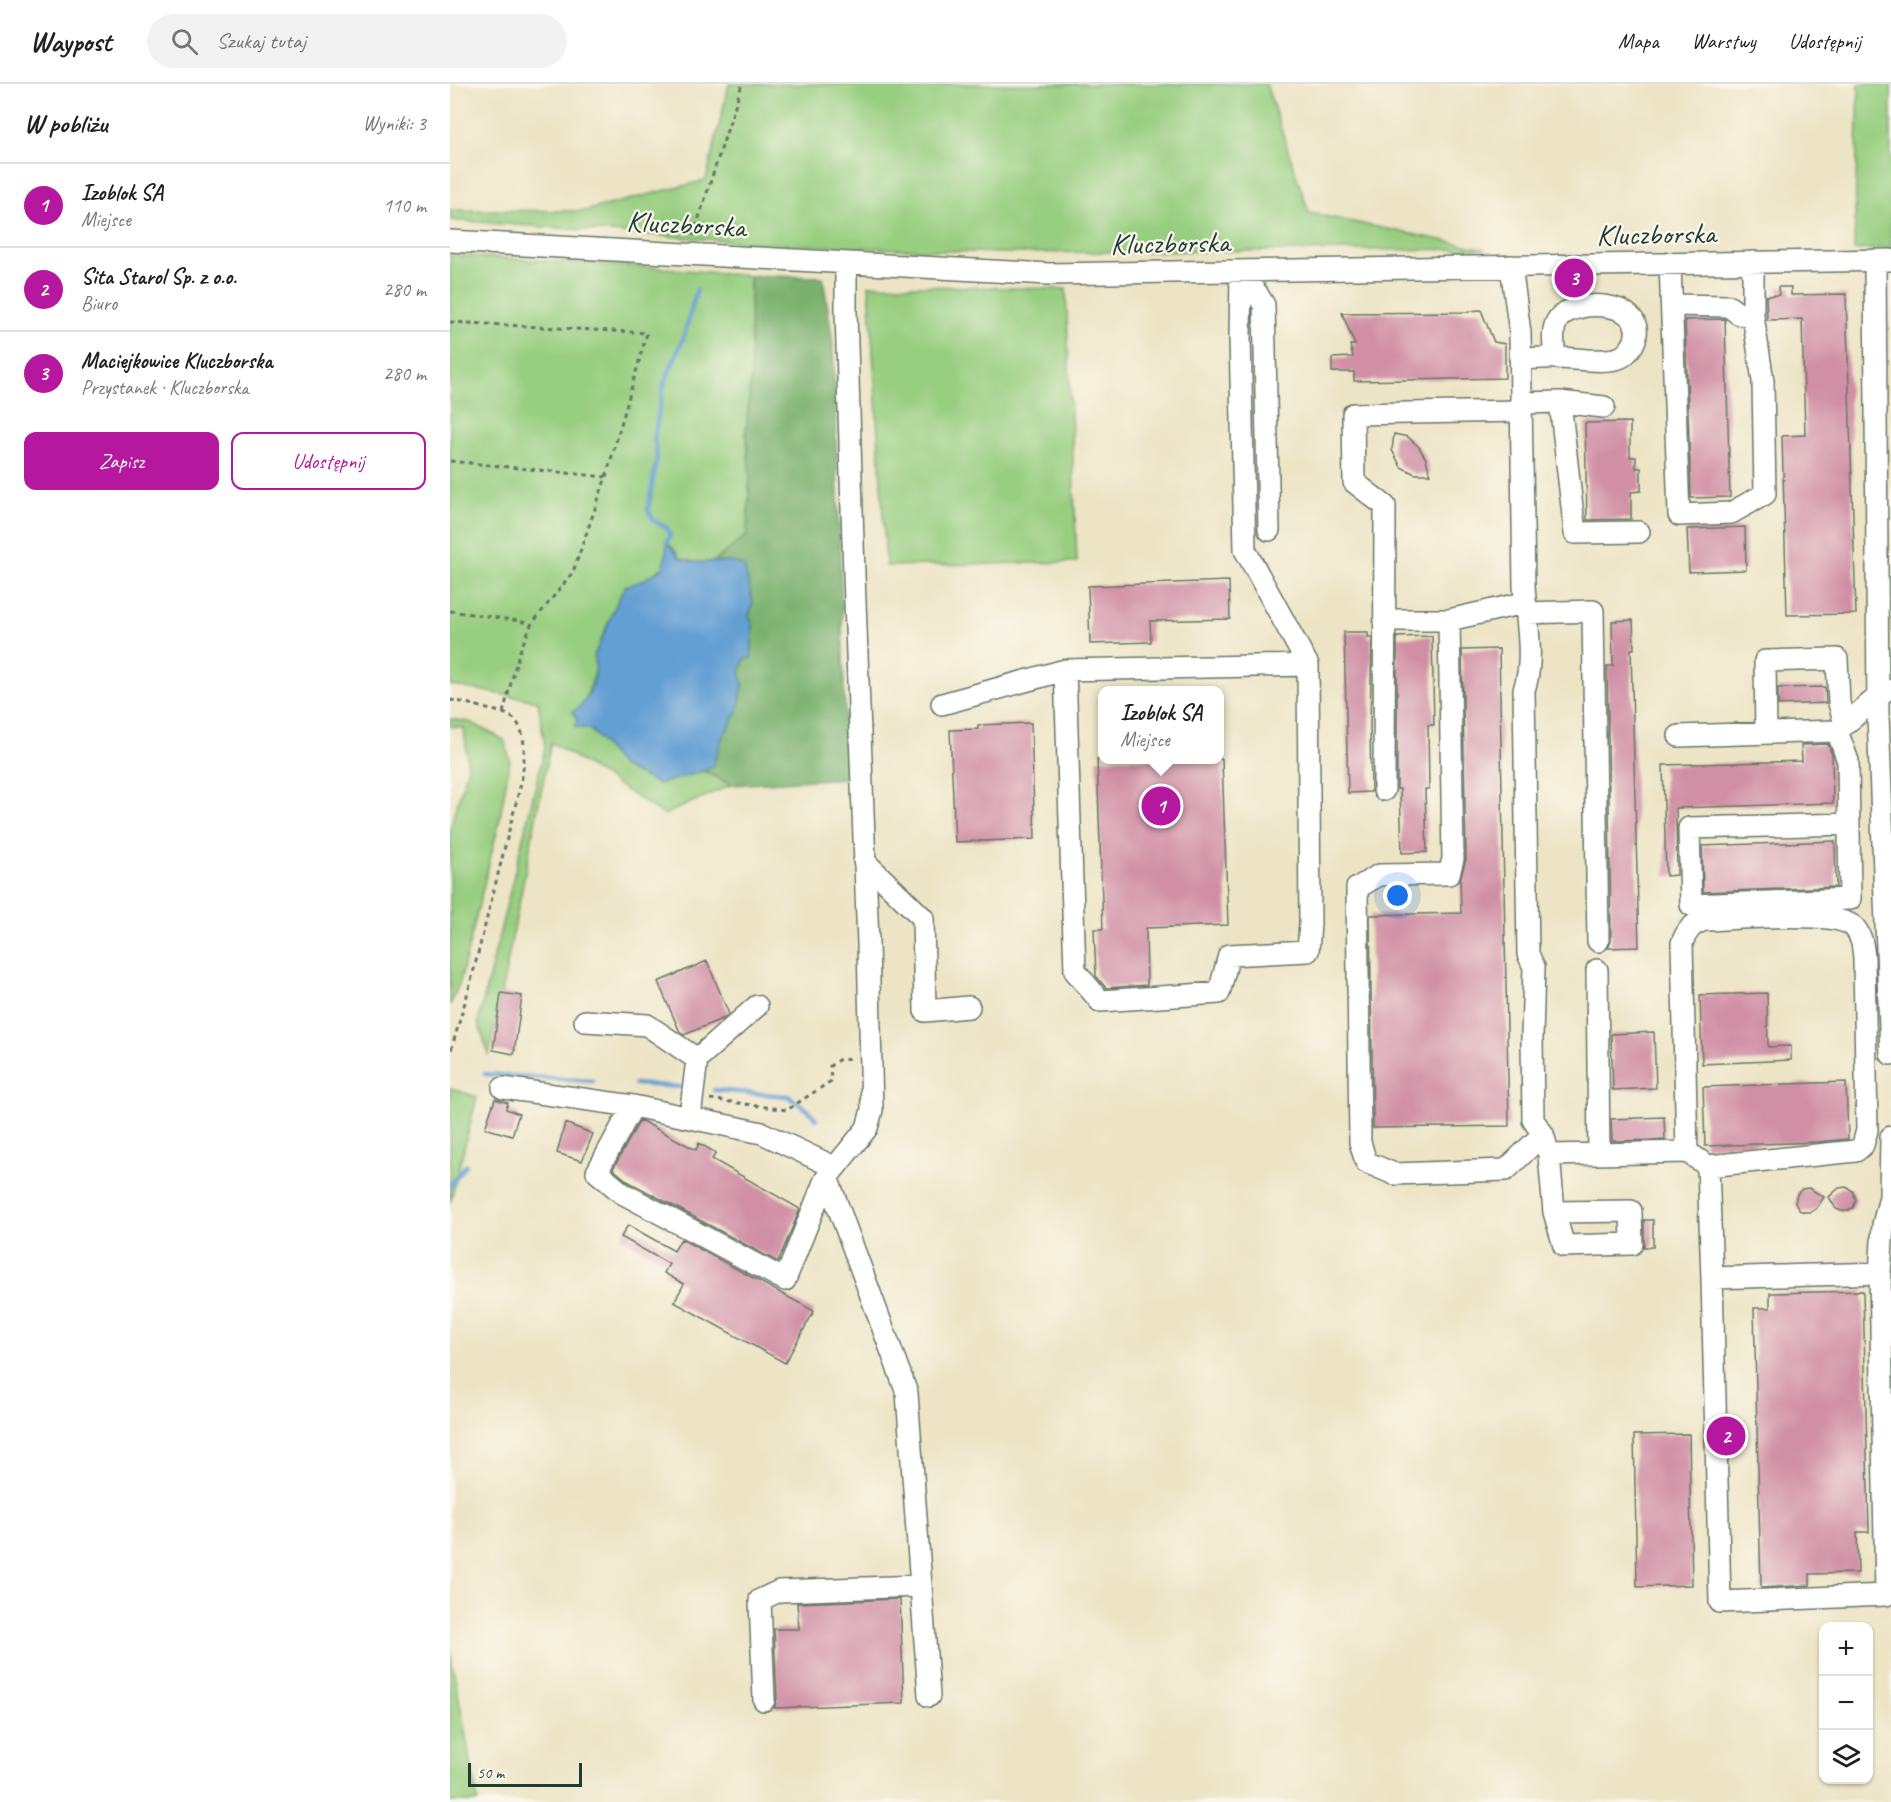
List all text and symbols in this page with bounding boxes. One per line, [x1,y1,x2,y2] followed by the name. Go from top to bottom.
[147,14,567,68] search box
[30,24,111,59] text: Waypost
[168,25,201,58] icon: search
[216,27,306,55] text: Szukaj tutaj
[1618,28,1659,54] text: Mapa
[1692,28,1756,54] text: Warstwy
[1789,28,1861,54] text: Udostępnij
[24,107,107,140] text: W pobliżu
[363,111,426,136] text: Wyniki: 3
[81,179,163,207] text: Izoblok SA
[39,193,48,218] text: 1
[383,193,426,218] text: 110 m
[625,202,749,246] street label: Kluczborska
[81,207,131,232] text: Miejsce
[1596,214,1719,254] street label: Kluczborska
[1110,223,1233,263] street label: Kluczborska
[1554,256,1594,300] pin: 3
[81,263,237,291] text: Sita Starol Sp. z o.o.
[39,277,48,302] text: 2
[383,277,426,302] text: 280 m
[81,291,117,316] text: Biuro
[81,347,272,375] text: Maciejkowice Kluczborska
[39,361,48,386] text: 3
[383,361,426,386] text: 280 m
[81,375,249,400] text: Przystanek · Kluczborska
[24,432,219,490] button: Zapisz
[231,432,426,490] button: Udostępnij
[1098,686,1224,764] popup
[1120,699,1202,727] text: Izoblok SA
[1120,727,1170,752] text: Miejsce
[1142,784,1180,828] pin: 1
[1383,881,1412,910] your location
[1706,1414,1746,1458] pin: 2
[1819,1622,1873,1784] map controls
[1819,1622,1873,1676] button: +
[1819,1676,1873,1730] button: −
[1819,1730,1873,1784] button: layers
[468,1760,582,1788] scale bar
[477,1763,504,1783] text: 50 m

